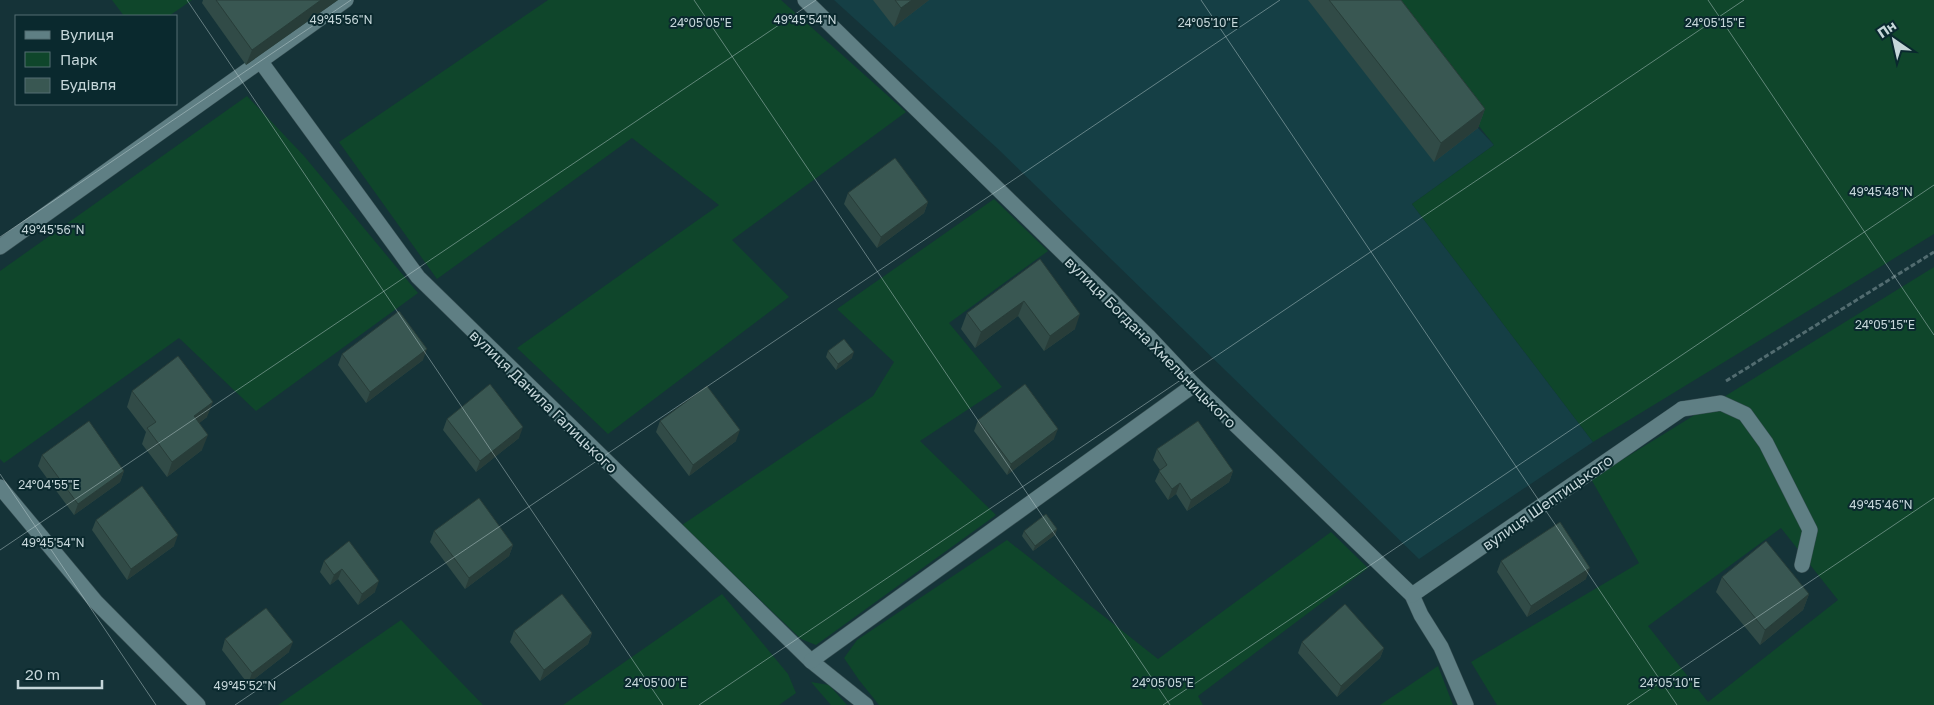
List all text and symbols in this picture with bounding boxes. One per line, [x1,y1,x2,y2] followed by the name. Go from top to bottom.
[309,12,373,27] text: 49°45'56"N
[773,12,837,27] text: 49°45'54"N
[15,15,178,105] legend
[670,15,732,30] text: 24°05'05"E
[1178,15,1238,30] text: 24°05'10"E
[1685,15,1745,30] text: 24°05'15"E
[1869,15,1919,65] north arrow
[1874,16,1899,41] text: Пн
[60,25,114,43] text: Вулиця
[60,50,98,68] text: Парк
[60,75,116,93] text: Будівля
[1849,184,1913,199] text: 49°45'48"N
[21,222,85,237] text: 49°45'56"N
[1062,253,1240,431] street label: вулиця Богдана Хмельницького
[1855,317,1915,332] text: 24°05'15"E
[466,326,622,476] street label: вулиця Данила Галицького
[1478,450,1616,554] street label: вулиця Шептицького
[18,477,80,492] text: 24°04'55"E
[1849,497,1913,512] text: 49°45'46"N
[21,535,85,550] text: 49°45'54"N
[18,658,101,690] scale bar
[25,665,60,683] text: 20 m
[625,675,687,690] text: 24°05'00"E
[1132,675,1194,690] text: 24°05'05"E
[1640,675,1700,690] text: 24°05'10"E
[214,678,276,693] text: 49°45'52"N

